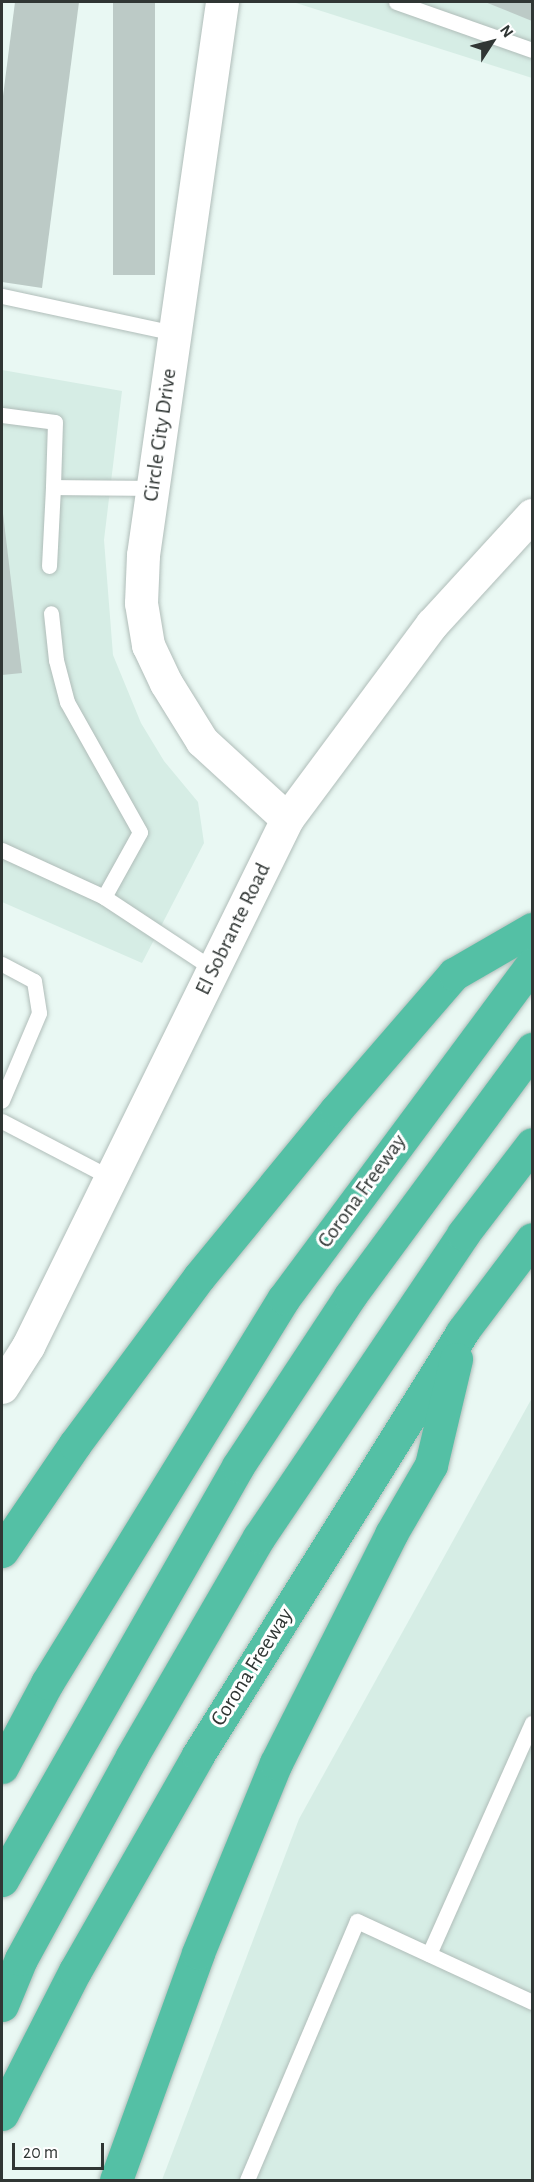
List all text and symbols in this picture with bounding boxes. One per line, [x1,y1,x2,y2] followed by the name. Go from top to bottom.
[462,12,522,72] north arrow
[497,22,516,41] text: N
[138,367,182,503] street label: Circle City Drive
[190,859,276,999] street label: El Sobrante Road
[312,1129,412,1253] street label: Corona Freeway
[205,1603,299,1731] street label: Corona Freeway
[15,2131,106,2169] scale bar
[23,2144,58,2162] text: 20 m

